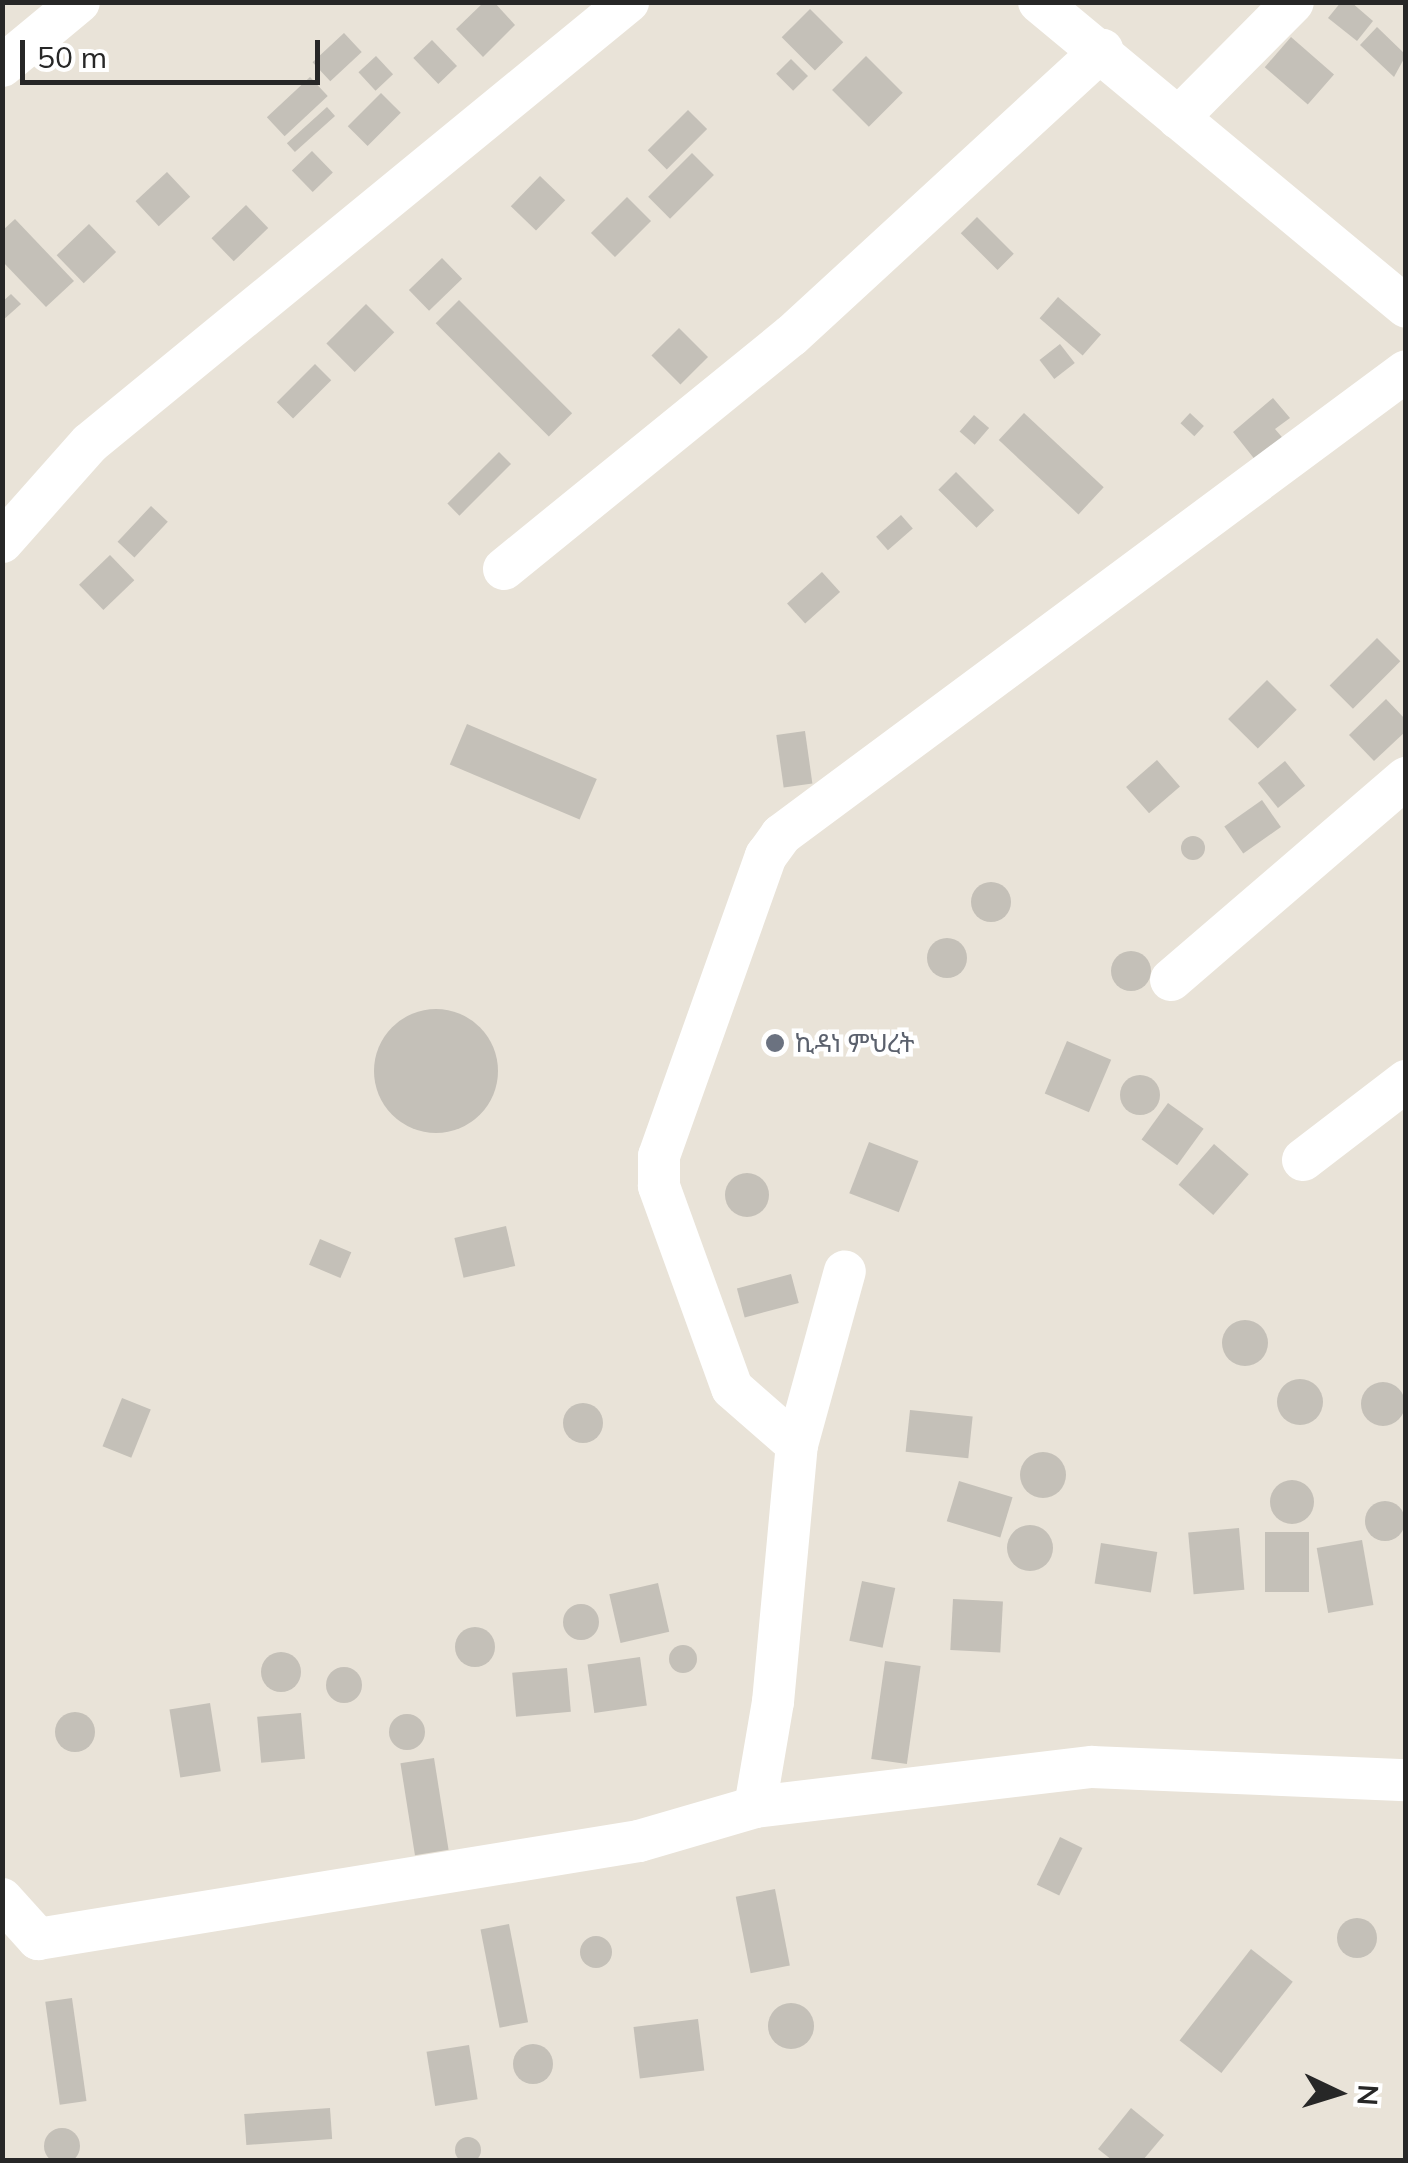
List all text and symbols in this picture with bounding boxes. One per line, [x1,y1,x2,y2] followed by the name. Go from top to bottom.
[25,20,325,82] scale bar
[37,38,107,76] text: 50 m
[795,1028,914,1058] place label: ኪዳነ ምህረት
[764,1032,786,1054] marker: ኪዳነ ምህረት
[1288,2043,1388,2143] north arrow
[1350,2083,1387,2107] text: N

